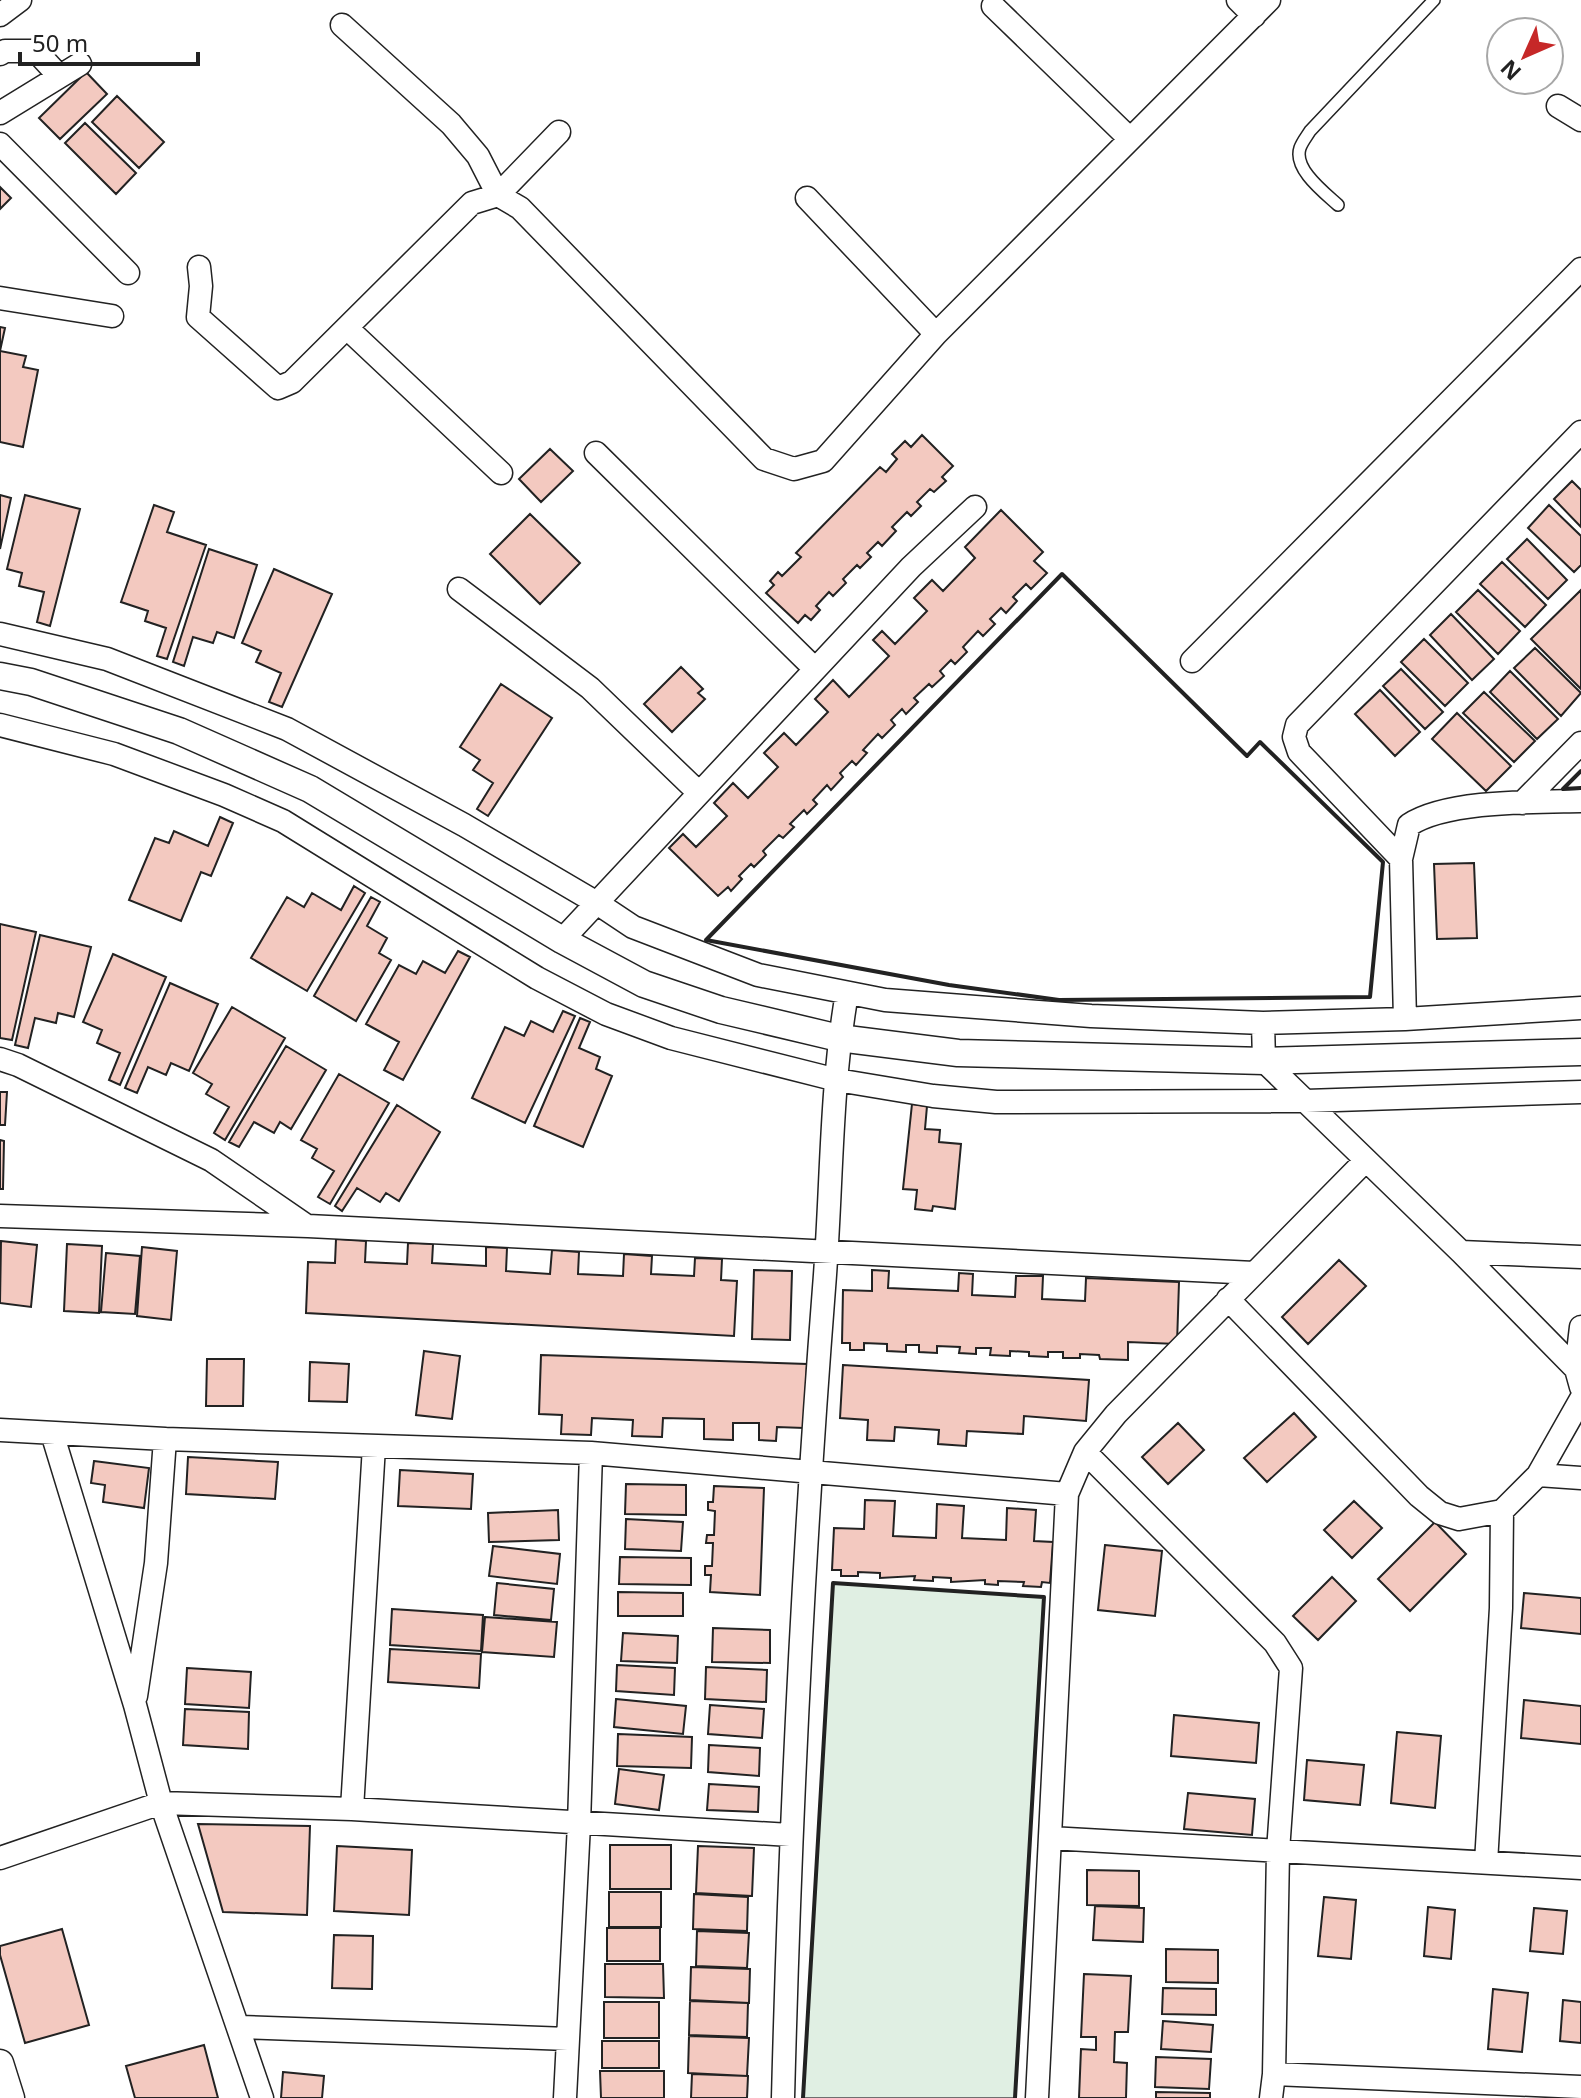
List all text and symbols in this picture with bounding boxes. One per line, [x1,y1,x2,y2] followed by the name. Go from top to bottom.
[20,16,198,66] scale bar
[1485,16,1565,96] north arrow
[32,26,88,59] text: 50 m
[1493,54,1527,88] text: N

